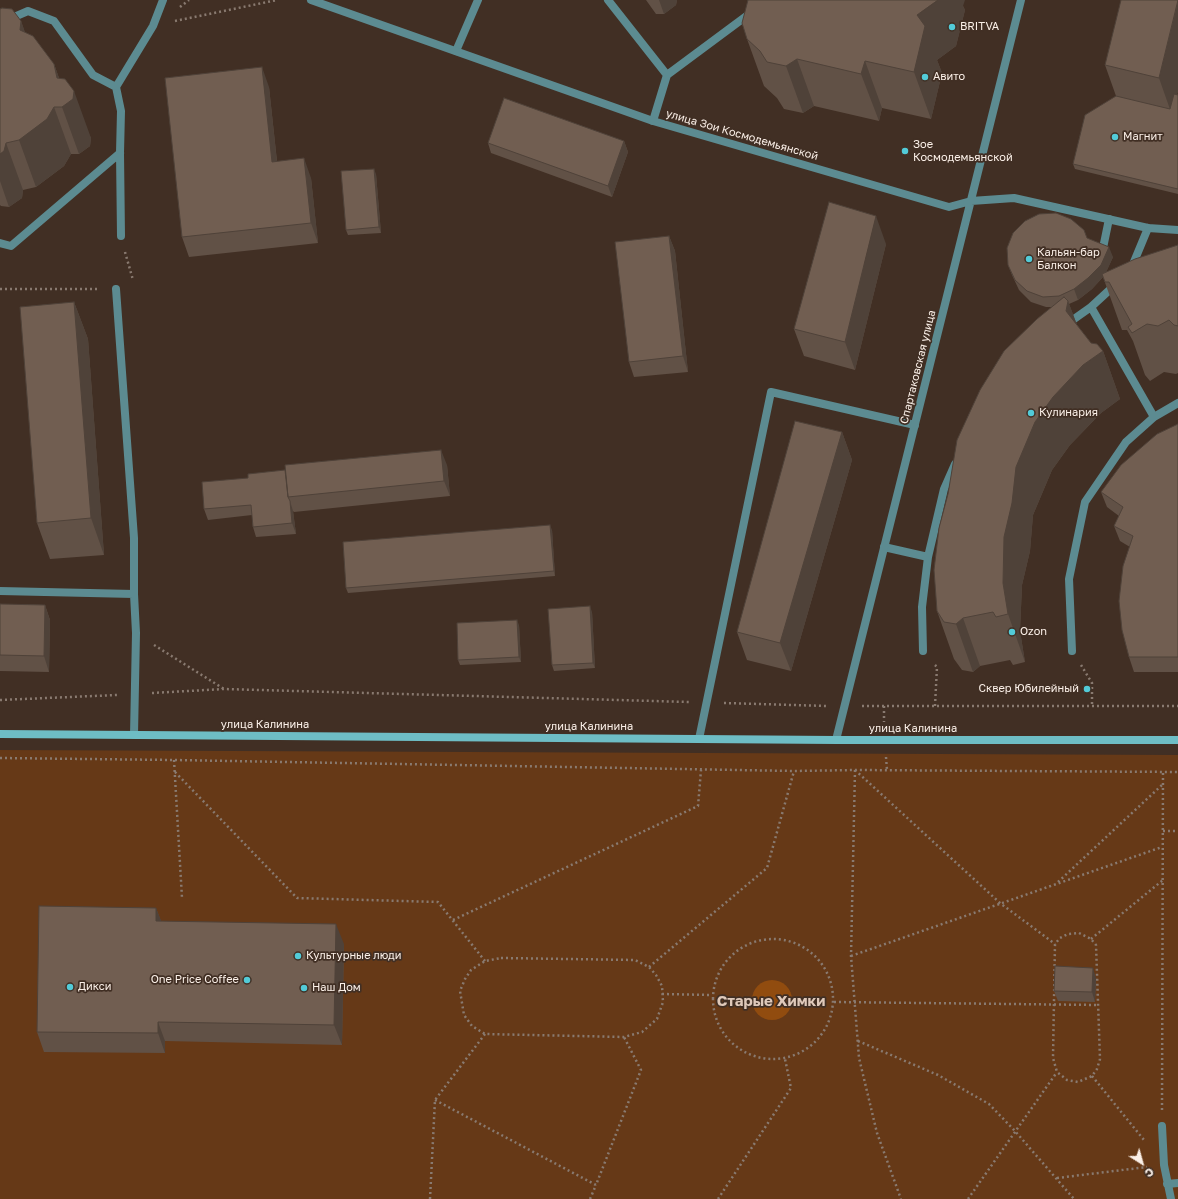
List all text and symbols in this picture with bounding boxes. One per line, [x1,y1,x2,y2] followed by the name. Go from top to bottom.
[960,20,999,34] place label: BRITVA
[947,22,957,32] marker: BRITVA
[933,70,965,84] place label: Авито
[920,72,930,82] marker: Авито
[664,107,820,163] street label: улица Зои Космодемьянской
[1123,130,1163,144] place label: Магнит
[1110,132,1120,142] marker: Магнит
[913,138,1013,164] place label: Зое Космодемьянской
[900,146,910,156] marker: Зое Космодемьянской
[1037,246,1100,272] place label: Кальян-бар Балкон
[1024,254,1034,264] marker: Кальян-бар Балкон
[897,309,939,425] street label: Спартаковская улица
[1039,406,1098,420] place label: Кулинария
[1026,408,1036,418] marker: Кулинария
[1020,625,1047,639] place label: Ozon
[1007,627,1017,637] marker: Ozon
[978,682,1079,696] place label: Сквер Юбилейный
[1082,684,1092,694] marker: Сквер Юбилейный
[221,718,309,732] street label: улица Калинина
[545,720,633,734] street label: улица Калинина
[869,722,957,736] street label: улица Калинина
[306,949,401,963] place label: Культурные люди
[293,951,303,961] marker: Культурные люди
[151,973,239,987] place label: One Price Coffee
[242,975,252,985] marker: One Price Coffee
[78,980,112,994] place label: Дикси
[312,981,361,995] place label: Наш Дом
[65,982,75,992] marker: Дикси
[299,983,309,993] marker: Наш Дом
[717,992,825,1010] district label: Старые Химки
[1122,1143,1162,1183] north arrow
[1142,1165,1157,1181] text: С

